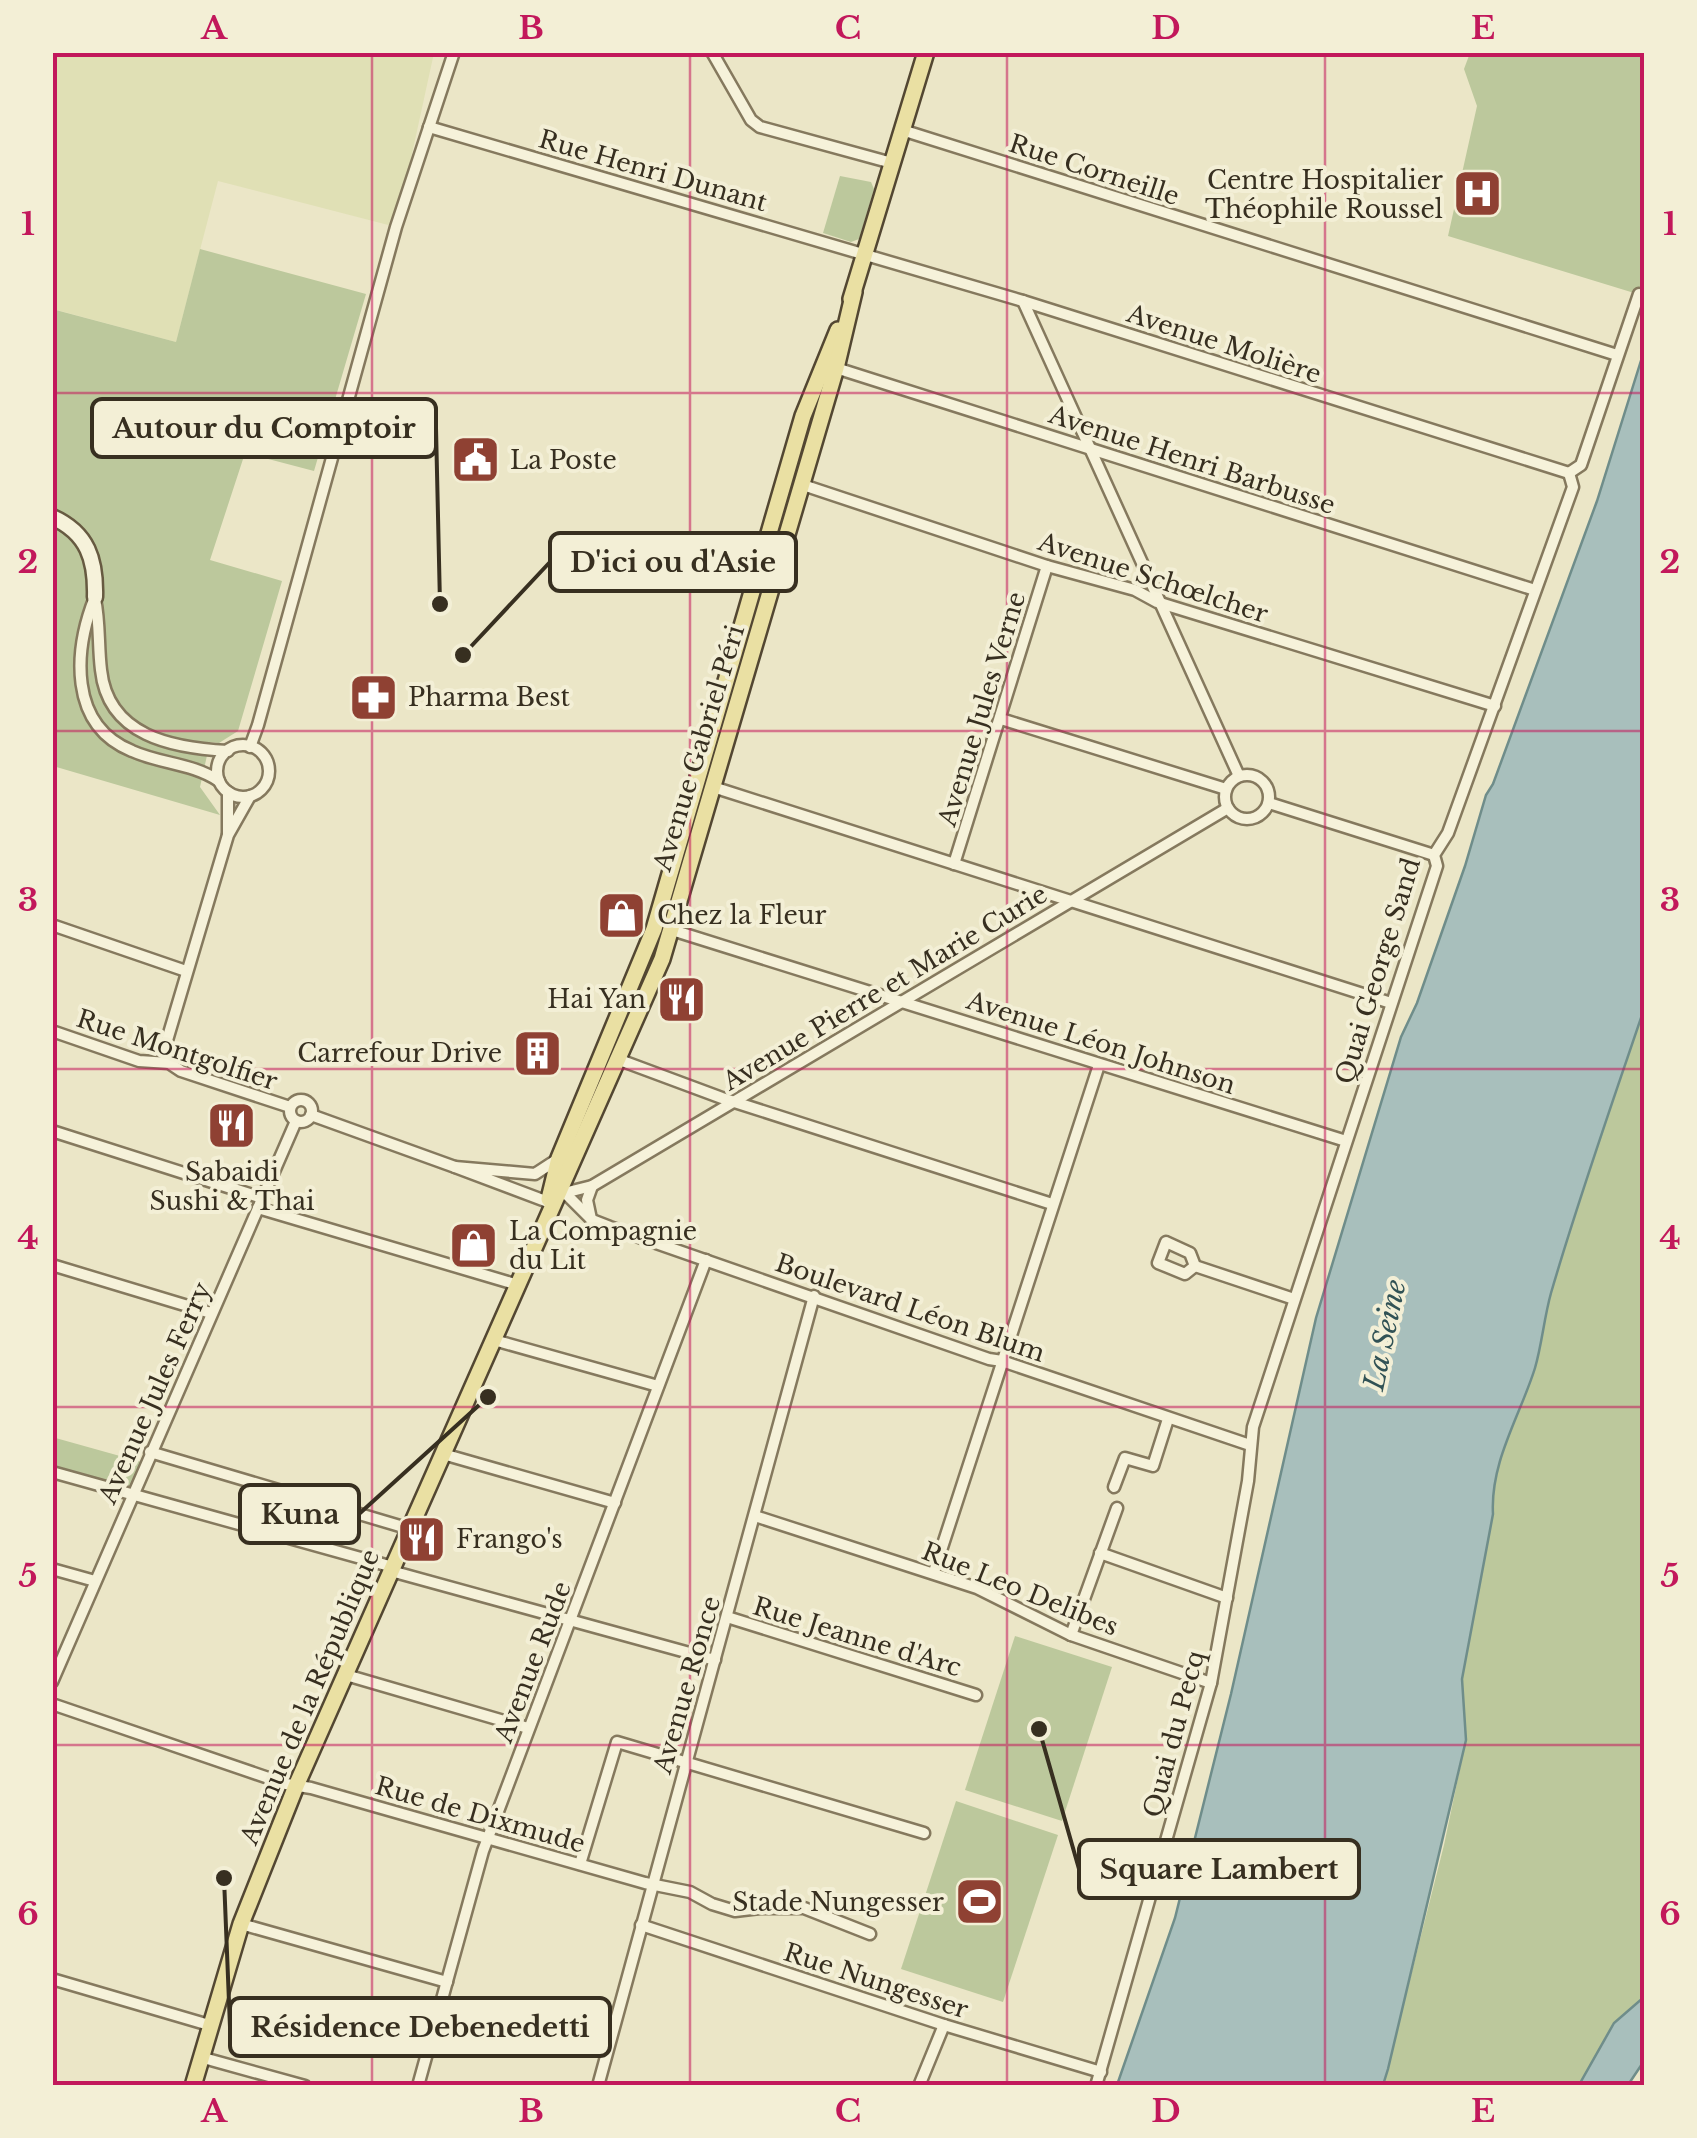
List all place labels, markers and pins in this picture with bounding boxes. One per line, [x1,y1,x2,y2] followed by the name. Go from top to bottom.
[1205,165,1443,225] place label: Centre Hospitalier Théophile Roussel
[1452,168,1504,220] hospital icon: Centre Hospitalier Théophile Roussel
[92,399,436,457] callout: Autour du Comptoir
[449,434,501,486] public building icon: La Poste
[510,445,617,476] place label: La Poste
[550,533,796,591] callout: D'ici ou d'Asie
[347,671,399,723] pharmacy icon: Pharma Best
[408,682,571,713] place label: Pharma Best
[596,889,648,941] shop icon: Chez la Fleur
[657,900,827,931] place label: Chez la Fleur
[655,973,707,1025] restaurant icon: Hai Yan
[547,984,646,1015] place label: Hai Yan
[511,1027,563,1079] building icon: Carrefour Drive
[297,1038,502,1069] place label: Carrefour Drive
[206,1100,258,1152] restaurant icon: Sabaidi Sushi & Thai
[149,1157,315,1217] place label: Sabaidi Sushi & Thai
[509,1216,697,1276] place label: La Compagnie du Lit
[448,1219,500,1271] shop icon: La Compagnie du Lit
[240,1485,359,1543] callout: Kuna
[395,1513,447,1565] restaurant icon: Frango's
[456,1524,563,1555] place label: Frango's
[1079,1840,1359,1898] callout: Square Lambert
[953,1876,1005,1928] sports icon: Stade Nungesser
[732,1887,944,1918] place label: Stade Nungesser
[230,1998,610,2056] callout: Résidence Debenedetti

